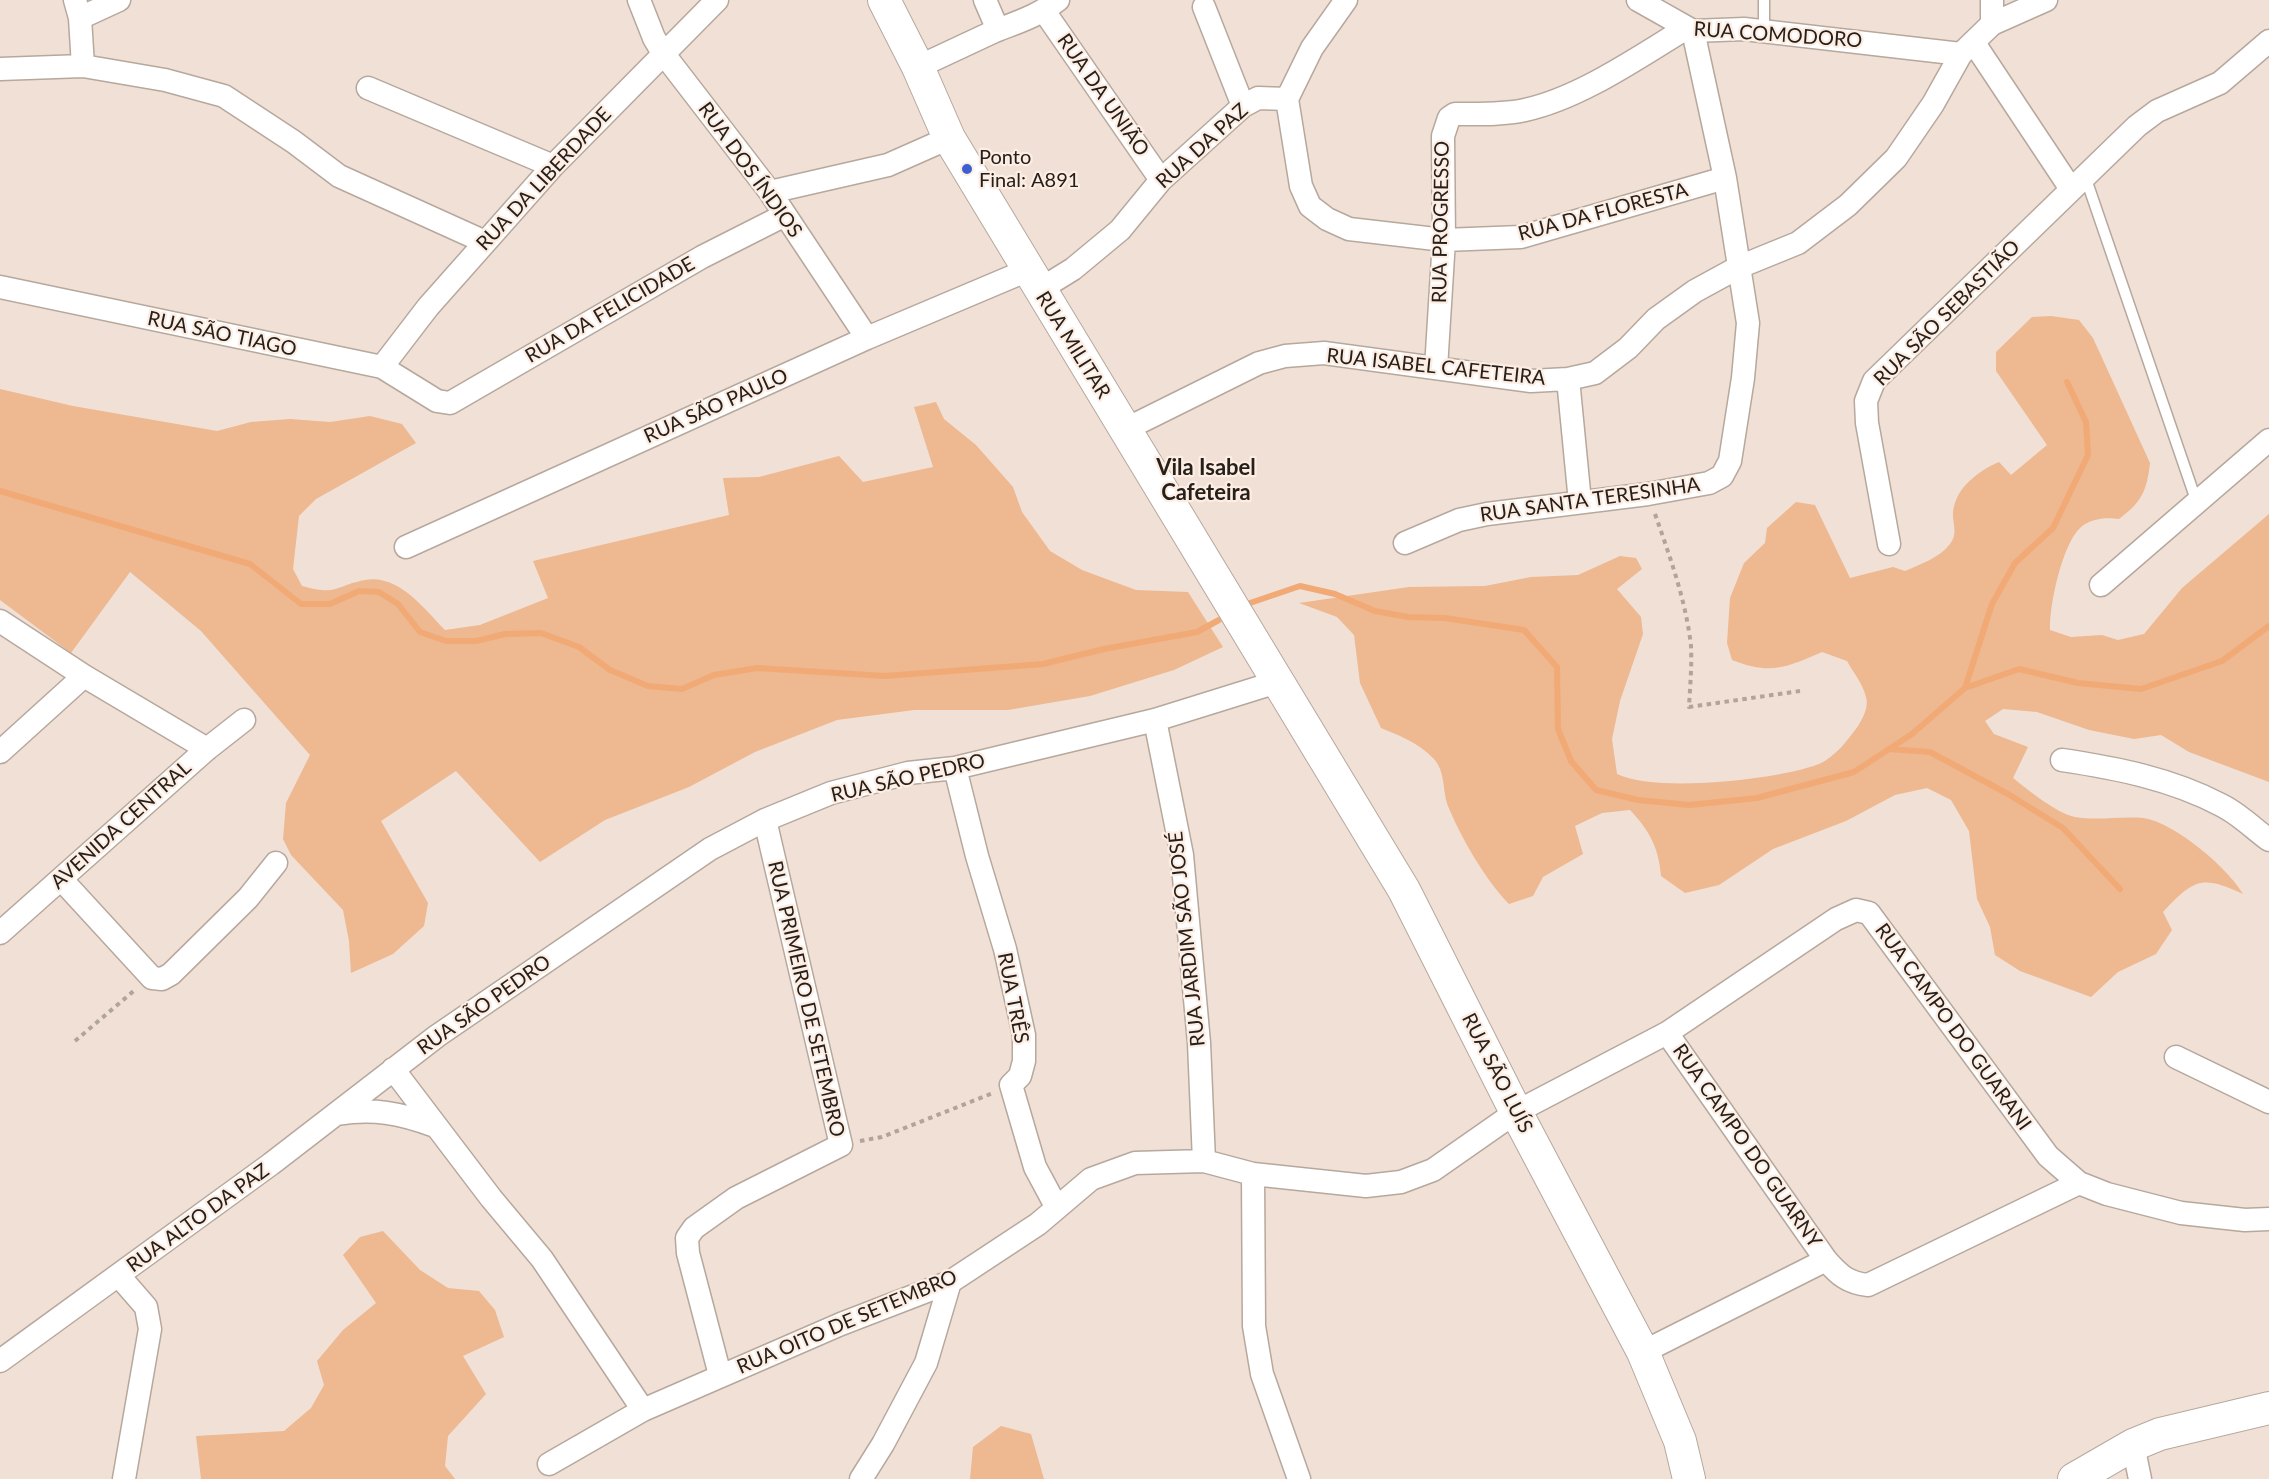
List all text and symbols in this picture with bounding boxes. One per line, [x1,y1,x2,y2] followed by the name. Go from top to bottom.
[1693,17,1863,53] street label: RUA COMODORO
[1052,29,1154,161] street label: RUA DA UNIÃO
[693,98,807,242] street label: RUA DOS ÍNDIOS
[1151,98,1253,194] street label: RUA DA PAZ
[471,102,617,256] street label: RUA DA LIBERDADE
[1428,141,1454,303] street label: RUA PROGRESSO
[979,146,1079,193] place label: Ponto Final: A891
[960,162,974,176] marker: Ponto Final: A891
[1515,178,1691,246] street label: RUA DA FLORESTA
[1869,235,2025,391] street label: RUA SÃO SEBASTIÃO
[521,252,699,368] street label: RUA DA FELICIDADE
[1030,287,1116,403] street label: RUA MILITAR
[145,307,299,361] street label: RUA SÃO TIAGO
[1325,344,1547,390] street label: RUA ISABEL CAFETEIRA
[640,364,792,448] street label: RUA SÃO PAULO
[1156,455,1256,506] district label: Vila Isabel Cafeteira
[1478,473,1702,527] street label: RUA SANTA TERESINHA
[829,749,987,807] street label: RUA SÃO PEDRO
[46,756,196,894] street label: AVENIDA CENTRAL
[1164,830,1210,1048] street label: RUA JARDIM SÃO JOSÉ
[763,859,849,1139] street label: RUA PRIMEIRO DE SETEMBRO
[1870,919,2036,1135] street label: RUA CAMPO DO GUARANI
[413,950,555,1060] street label: RUA SÃO PEDRO
[992,950,1034,1046] street label: RUA TRÊS
[1457,1009,1537,1137] street label: RUA SÃO LUÍS
[1667,1039,1827,1253] street label: RUA CAMPO DO GUARNY
[122,1158,274,1278] street label: RUA ALTO DA PAZ
[733,1265,961,1379] street label: RUA OITO DE SETEMBRO

